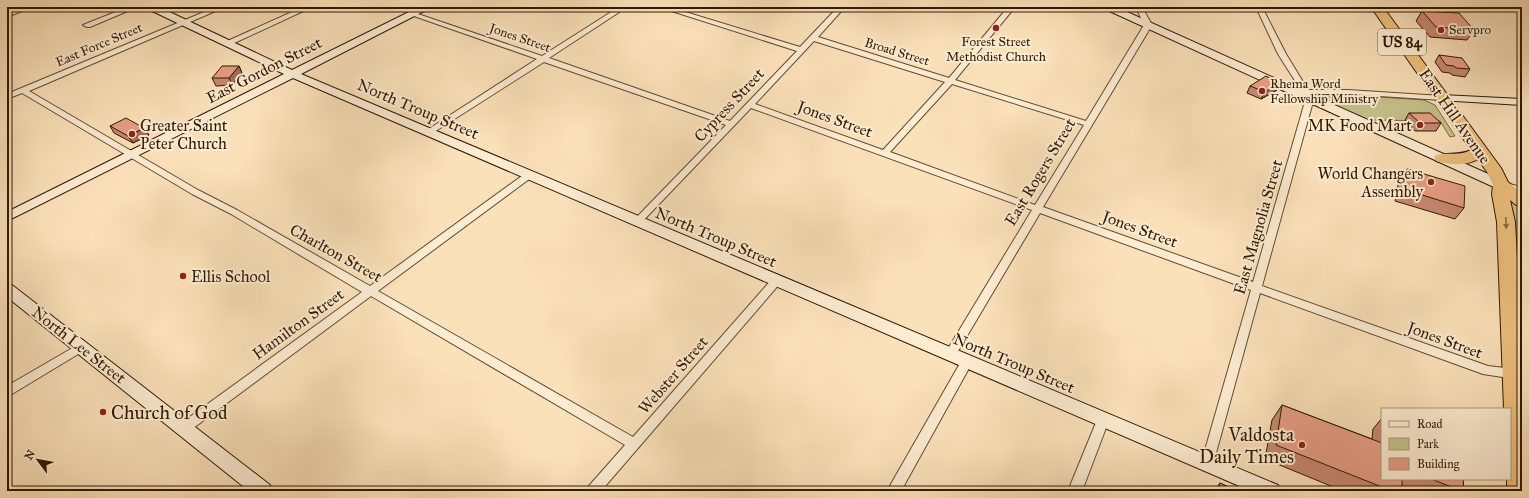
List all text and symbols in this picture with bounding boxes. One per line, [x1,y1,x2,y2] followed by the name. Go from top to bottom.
[53,19,145,70] street label: East Force Street
[485,19,553,56] street label: Jones Street
[1449,22,1491,38] place label: Servpro
[991,23,1001,33] marker: Forest Street Methodist Church
[1436,25,1446,35] marker: Servpro
[1378,29,1426,55] road number: US 84
[203,33,325,107] street label: East Gordon Street
[946,34,1047,65] place label: Forest Street Methodist Church
[863,35,932,70] street label: Broad Street
[690,64,768,146] street label: Cypress Street
[1415,65,1495,167] street label: East Hill Avenue
[355,75,482,143] street label: North Troup Street
[1270,76,1379,107] place label: Rhema Word Fellowship Ministry
[1257,86,1267,96] marker: Rhema Word Fellowship Ministry
[793,96,876,142] street label: Jones Street
[1001,115,1080,230] street label: East Rogers Street
[140,116,228,153] place label: Greater Saint Peter Church
[1308,116,1412,135] place label: MK Food Mart
[1415,120,1425,130] marker: MK Food Mart
[127,129,137,139] marker: Greater Saint Peter Church
[1230,157,1287,297] street label: East Magnolia Street
[1318,164,1423,201] place label: World Changers Assembly
[1426,177,1436,187] marker: World Changers Assembly
[653,203,780,271] street label: North Troup Street
[1098,206,1181,252] street label: Jones Street
[1502,217,1509,229] one-way arrow
[287,220,386,286] street label: Charlton Street
[191,267,271,286] place label: Ellis School
[178,271,188,281] marker: Ellis School
[249,284,348,364] street label: Hamilton Street
[28,302,130,388] street label: North Lee Street
[1403,317,1486,363] street label: Jones Street
[951,329,1078,397] street label: North Troup Street
[634,332,712,418] street label: Webster Street
[111,401,228,424] place label: Church of God
[98,407,108,417] marker: Church of God
[1381,408,1511,480] legend
[1417,417,1443,431] text: Road
[1199,423,1295,468] place label: Valdosta Daily Times
[1417,437,1439,451] text: Park
[18,440,58,480] north arrow
[1297,440,1307,450] marker: Valdosta Daily Times
[22,447,38,462] text: N
[1417,457,1460,472] text: Building

